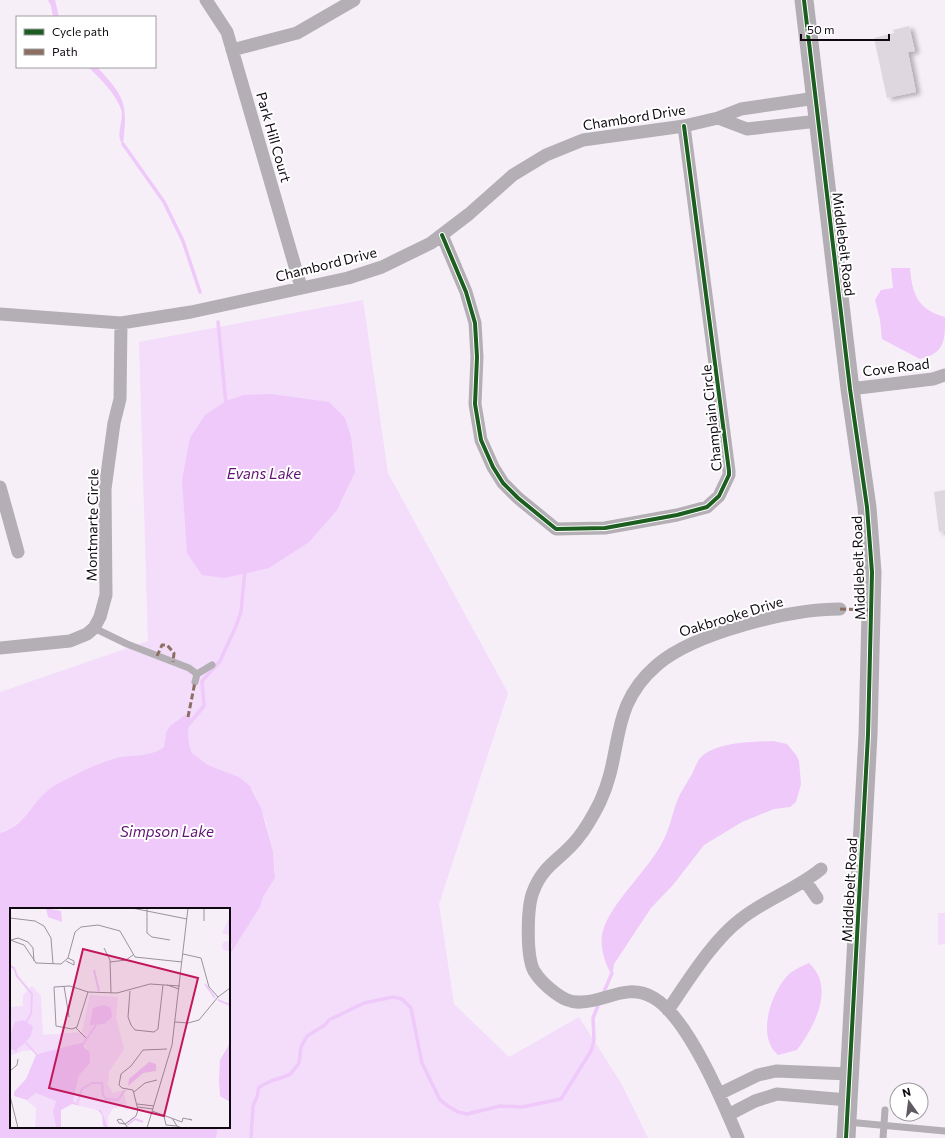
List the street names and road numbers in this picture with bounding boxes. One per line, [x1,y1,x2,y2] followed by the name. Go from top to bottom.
[253,90,295,184] street label: Park Hill Court
[581,100,687,134] street label: Chambord Drive
[829,191,859,297] street label: Middlebelt Road
[274,243,378,285] street label: Chambord Drive
[862,354,930,380] street label: Cove Road
[697,364,725,472] street label: Champlain Circle
[83,468,101,582] street label: Montmarte Circle
[848,516,868,620] street label: Middlebelt Road
[677,592,785,640] street label: Oakbrooke Drive
[838,837,860,943] street label: Middlebelt Road

